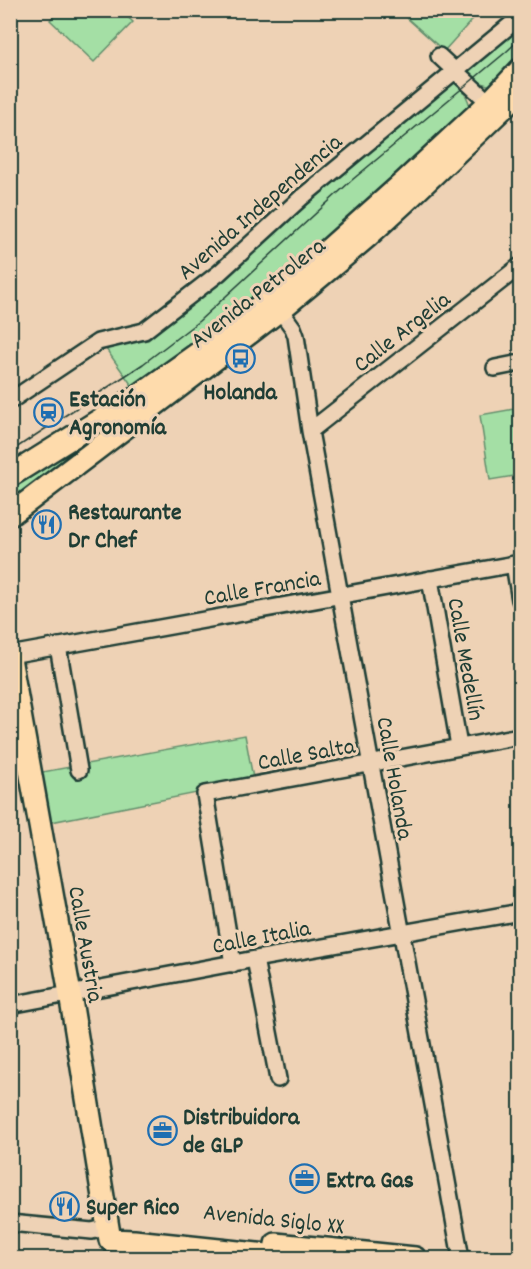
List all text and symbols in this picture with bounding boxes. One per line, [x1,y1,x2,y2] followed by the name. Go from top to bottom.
[171,127,351,289] street label: Avenida Independencia
[184,230,334,358] street label: Avenida Petrolera
[347,284,459,382] street label: Calle Argelia
[224,342,256,374] bus stop icon: Holanda
[203,377,278,411] place label: Holanda
[69,384,167,446] place label: Estación Agronomía
[32,396,64,428] station icon: Estación Agronomía
[68,497,182,559] place label: Restaurante Dr Chef
[31,509,63,541] restaurant icon: Restaurante Dr Chef
[202,563,324,617] street label: Calle Francia
[437,596,492,724] street label: Calle Medellín
[366,714,421,843] street label: Calle Holanda
[255,731,359,781] street label: Calle Salta
[57,884,111,1006] street label: Calle Austria
[209,913,314,965] street label: Calle Italia
[183,1102,300,1164] place label: Distribuidora de GLP
[146,1114,178,1146] office icon: Distribuidora de GLP
[289,1163,321,1195] office icon: Extra Gas
[326,1165,414,1199] place label: Extra Gas
[49,1190,81,1222] restaurant icon: Super Rico
[86,1192,180,1226] place label: Super Rico
[202,1197,346,1245] street label: Avenida Siglo XX

